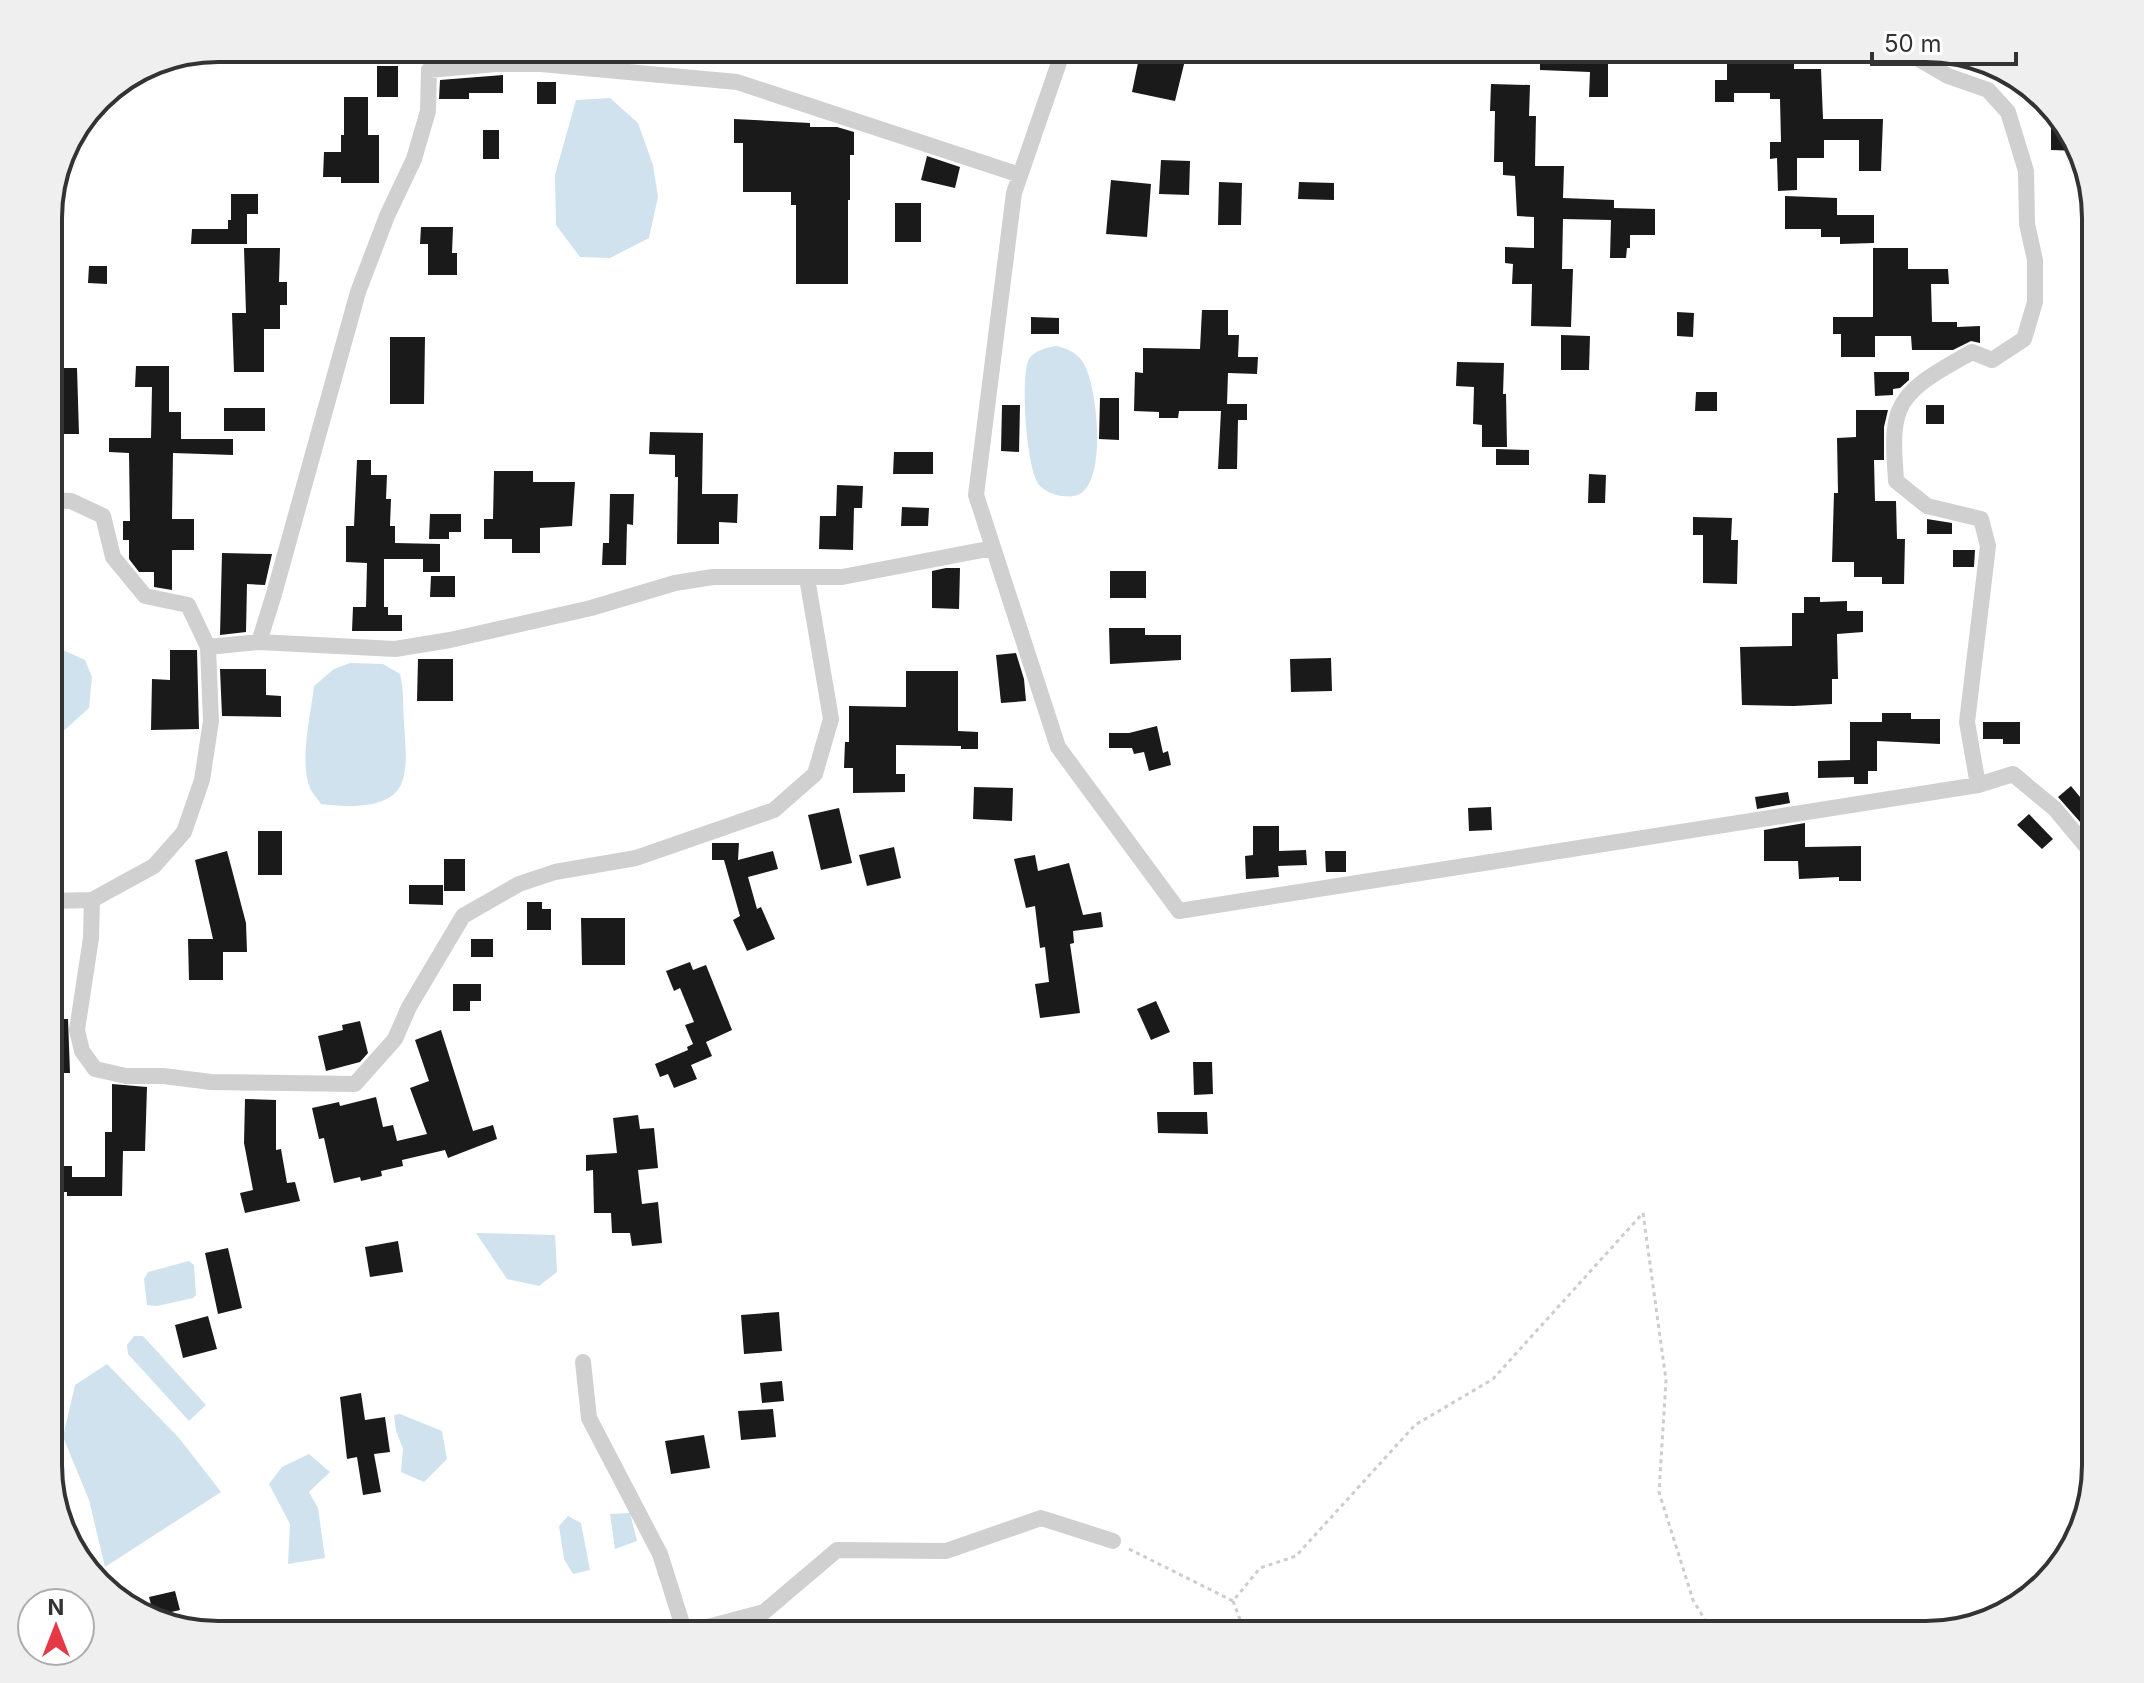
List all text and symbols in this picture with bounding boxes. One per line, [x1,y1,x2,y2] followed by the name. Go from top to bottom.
[1872,16,2016,66] scale bar
[1884,29,1942,58] text: 50 m
[16,1587,96,1667] north arrow
[48,1594,64,1620] text: N

